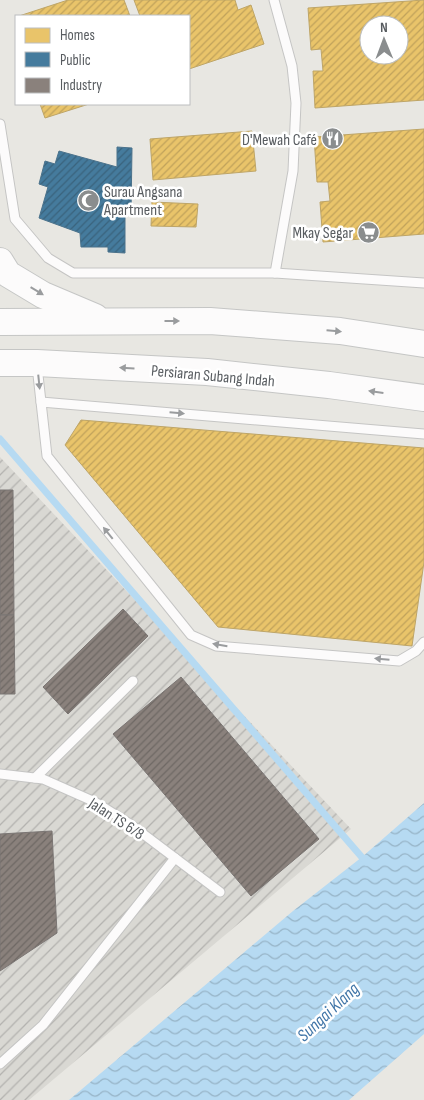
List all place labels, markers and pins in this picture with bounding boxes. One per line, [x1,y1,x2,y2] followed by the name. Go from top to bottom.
[321,127,345,151] restaurant icon: D'Mewah Café
[242,131,317,150] place label: D'Mewah Café
[103,183,183,220] place label: Surau Angsana Apartment
[76,188,100,212] mosque icon: Surau Angsana Apartment
[357,220,381,244] supermarket icon: Mkay Segar
[292,224,353,243] place label: Mkay Segar

